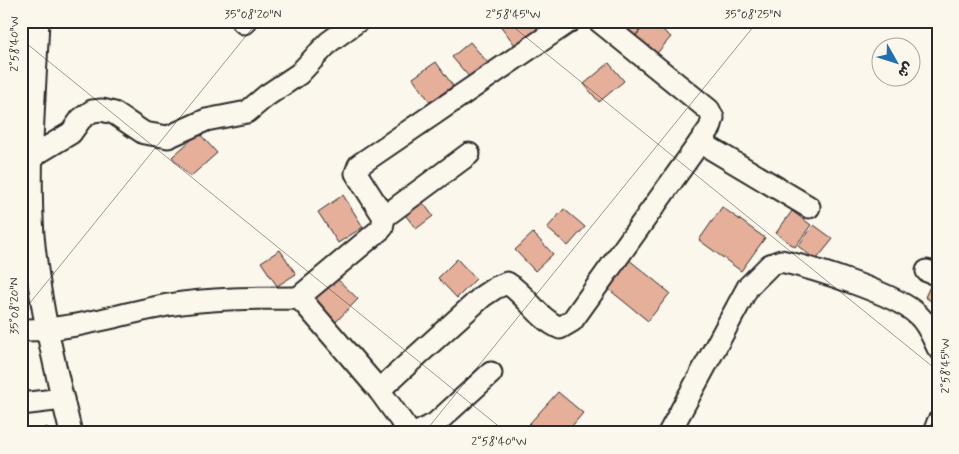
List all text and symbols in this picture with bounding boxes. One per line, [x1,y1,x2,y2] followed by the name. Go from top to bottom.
[225,7,281,23] text: 35°08'20"N
[486,7,541,23] text: 2°58'45"W
[725,7,781,23] text: 35°08'25"N
[7,16,23,72] text: 2°58'40"W
[872,38,922,88] north arrow
[893,58,917,81] text: ش
[7,278,23,334] text: 35°08'20"N
[938,338,954,393] text: 2°58'45"W
[471,434,527,450] text: 2°58'40"W

